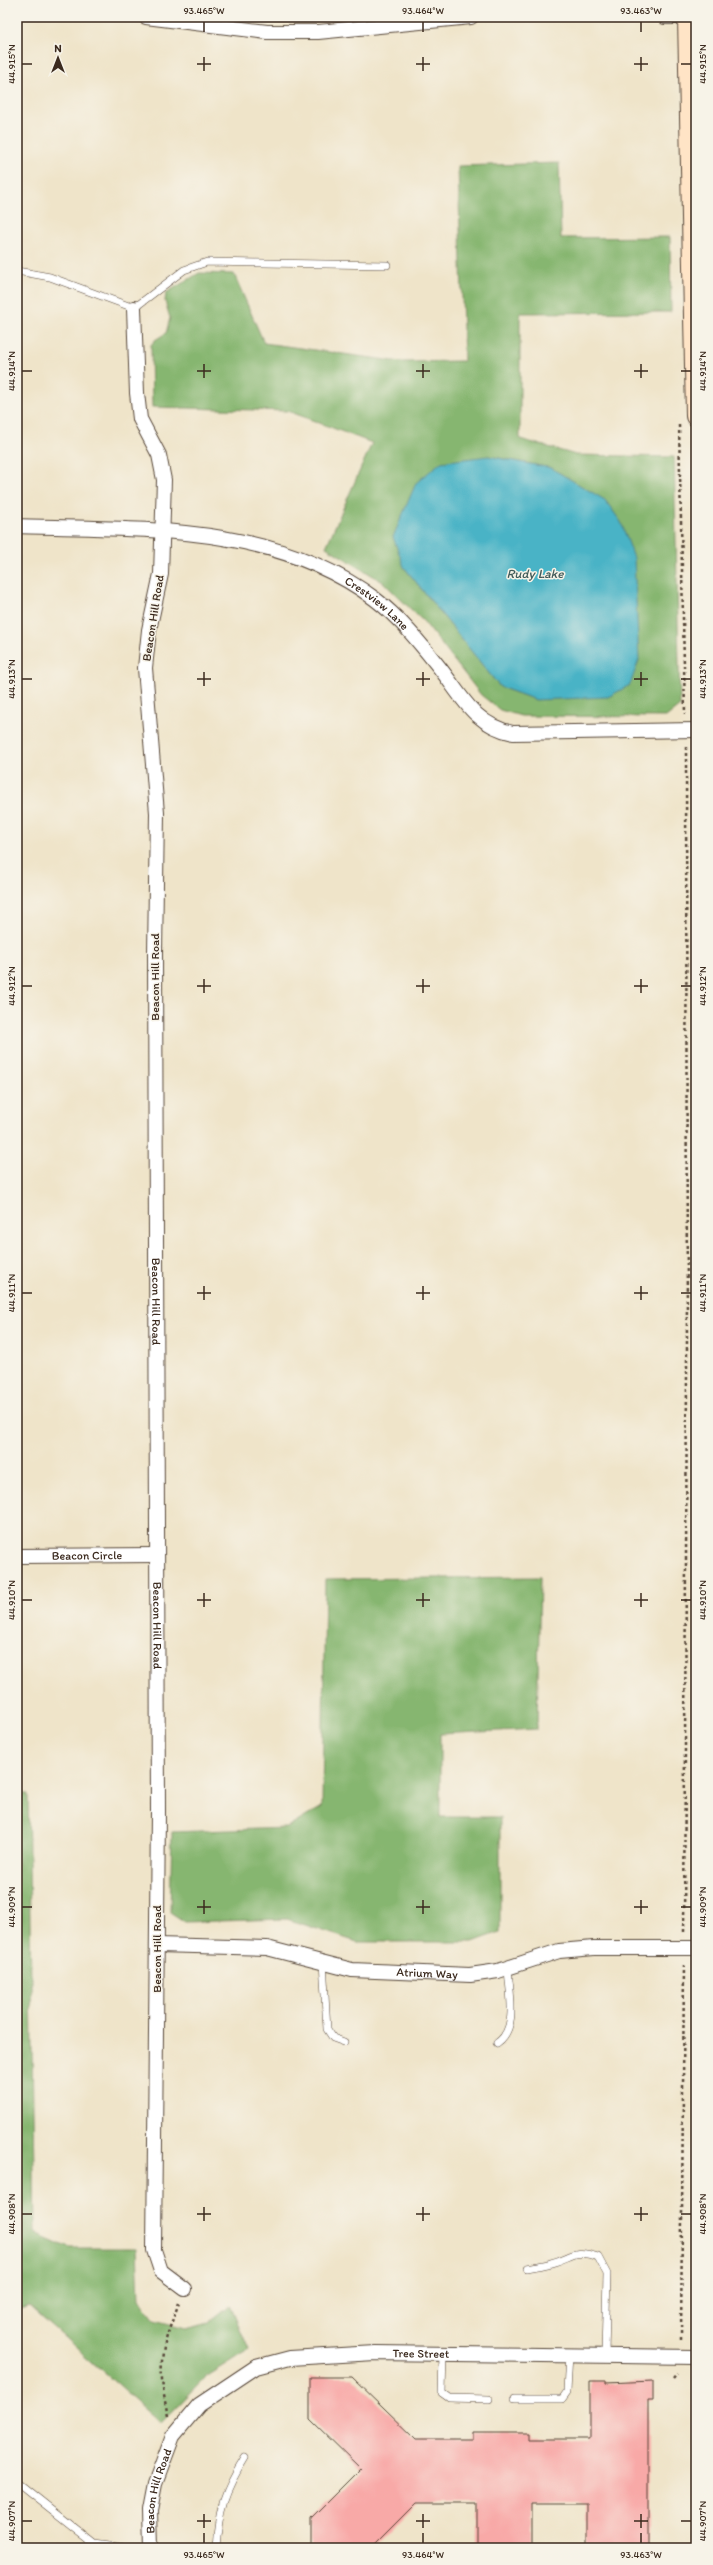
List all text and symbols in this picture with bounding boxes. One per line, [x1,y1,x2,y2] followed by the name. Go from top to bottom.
[183,4,225,17] text: 93.465°W
[402,4,444,17] text: 93.464°W
[620,4,662,17] text: 93.463°W
[38,38,78,78] north arrow
[54,42,62,55] text: N
[5,44,18,84] text: 44.915°N
[696,44,709,84] text: 44.915°N
[5,351,18,391] text: 44.914°N
[696,351,709,391] text: 44.914°N
[506,566,564,581] water label: Rudy Lake
[139,573,167,662] street label: Beacon Hill Road
[342,574,412,633] street label: Crestview Lane
[5,659,18,699] text: 44.913°N
[696,659,709,699] text: 44.913°N
[148,933,162,1021] street label: Beacon Hill Road
[5,966,18,1006] text: 44.912°N
[696,966,709,1006] text: 44.912°N
[149,1258,163,1346] street label: Beacon Hill Road
[5,1273,18,1312] text: 44.911°N
[696,1273,709,1312] text: 44.911°N
[52,1548,123,1563] street label: Beacon Circle
[5,1580,18,1620] text: 44.910°N
[696,1580,709,1620] text: 44.910°N
[150,1582,165,1670] street label: Beacon Hill Road
[5,1886,18,1927] text: 44.909°N
[696,1886,709,1927] text: 44.909°N
[150,1905,164,1993] street label: Beacon Hill Road
[396,1965,458,1981] street label: Atrium Way
[5,2193,18,2235] text: 44.908°N
[696,2193,709,2235] text: 44.908°N
[392,2346,450,2361] street label: Tree Street
[143,2446,175,2534] street label: Beacon Hill Road
[5,2500,18,2541] text: 44.907°N
[696,2500,709,2541] text: 44.907°N
[183,2548,225,2561] text: 93.465°W
[402,2548,444,2561] text: 93.464°W
[620,2548,662,2561] text: 93.463°W

